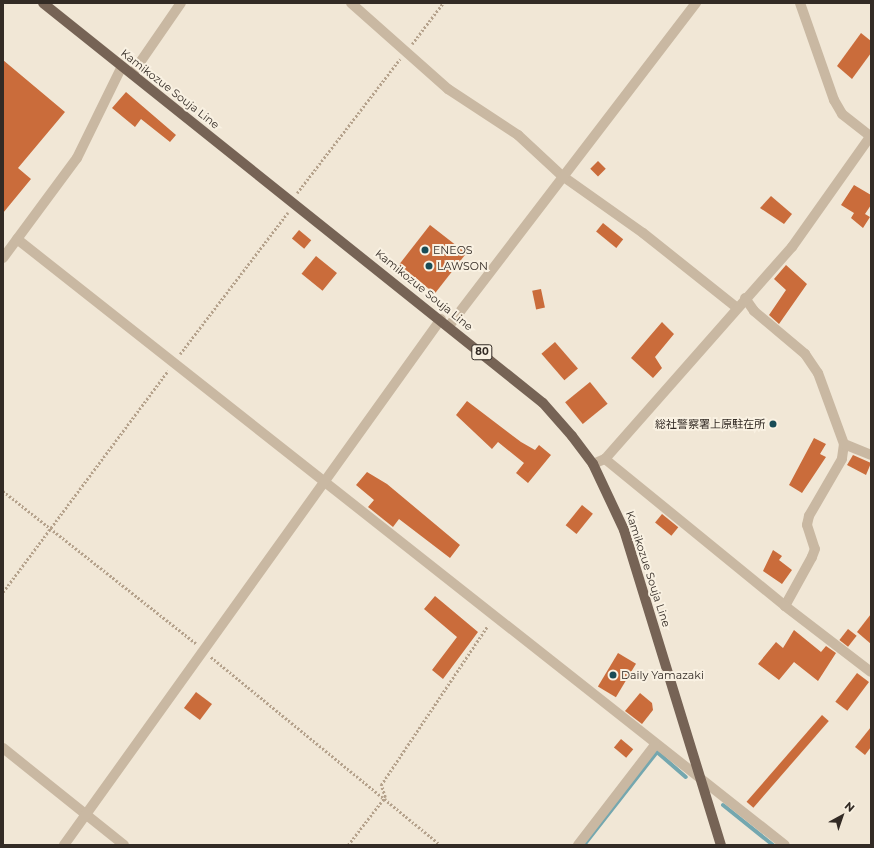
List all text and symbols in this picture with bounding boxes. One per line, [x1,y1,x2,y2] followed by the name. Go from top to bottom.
[118,46,222,132] street label: Kamikozue Souja Line
[433,243,473,257] place label: ENEOS
[420,245,430,255] marker: ENEOS
[373,247,475,333] street label: Kamikozue Souja Line
[437,259,488,273] place label: LAWSON
[424,261,434,271] marker: LAWSON
[471,344,493,360] road number: 80
[655,417,765,431] place label: 総社警察署上原駐在所
[768,419,778,429] marker: 総社警察署上原駐在所
[623,509,673,629] street label: Kamikozue Souja Line
[621,668,704,682] place label: Daily Yamazaki
[608,670,618,680] marker: Daily Yamazaki
[822,796,862,836] north arrow
[842,799,858,815] text: N

